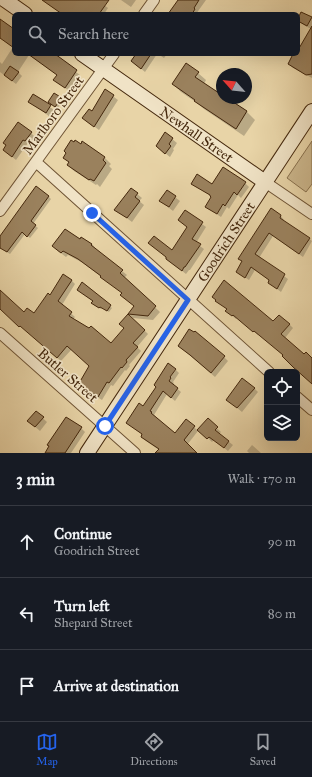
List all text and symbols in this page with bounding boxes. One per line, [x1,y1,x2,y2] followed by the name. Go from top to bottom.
[12,12,300,56] search box
[26,23,48,45] icon: search
[58,25,129,43] text: Search here
[216,68,252,104] north arrow
[19,73,88,158] street label: Marlboro Street
[156,103,236,166] street label: Newhall Street
[194,199,259,285] street label: Goodrich Street
[83,204,101,222] route end
[34,345,101,406] street label: Butler Street
[264,369,300,441] map controls
[264,369,300,405] button: locate
[264,405,300,441] button: layers
[96,417,114,435] route start
[16,469,55,490] text: 3 min
[227,471,296,487] text: Walk · 170 m
[54,525,112,543] text: Continue
[16,531,38,553] icon: ahead
[268,534,296,550] text: 90 m
[54,543,140,559] text: Goodrich Street
[54,597,110,615] text: Turn left
[16,603,38,625] icon: left
[268,606,296,622] text: 80 m
[54,615,133,631] text: Shepard Street
[16,675,38,697] icon: arrive
[54,677,179,695] text: Arrive at destination
[36,731,58,768] tab: Map
[130,731,178,768] tab: Directions
[250,731,276,768] tab: Saved

